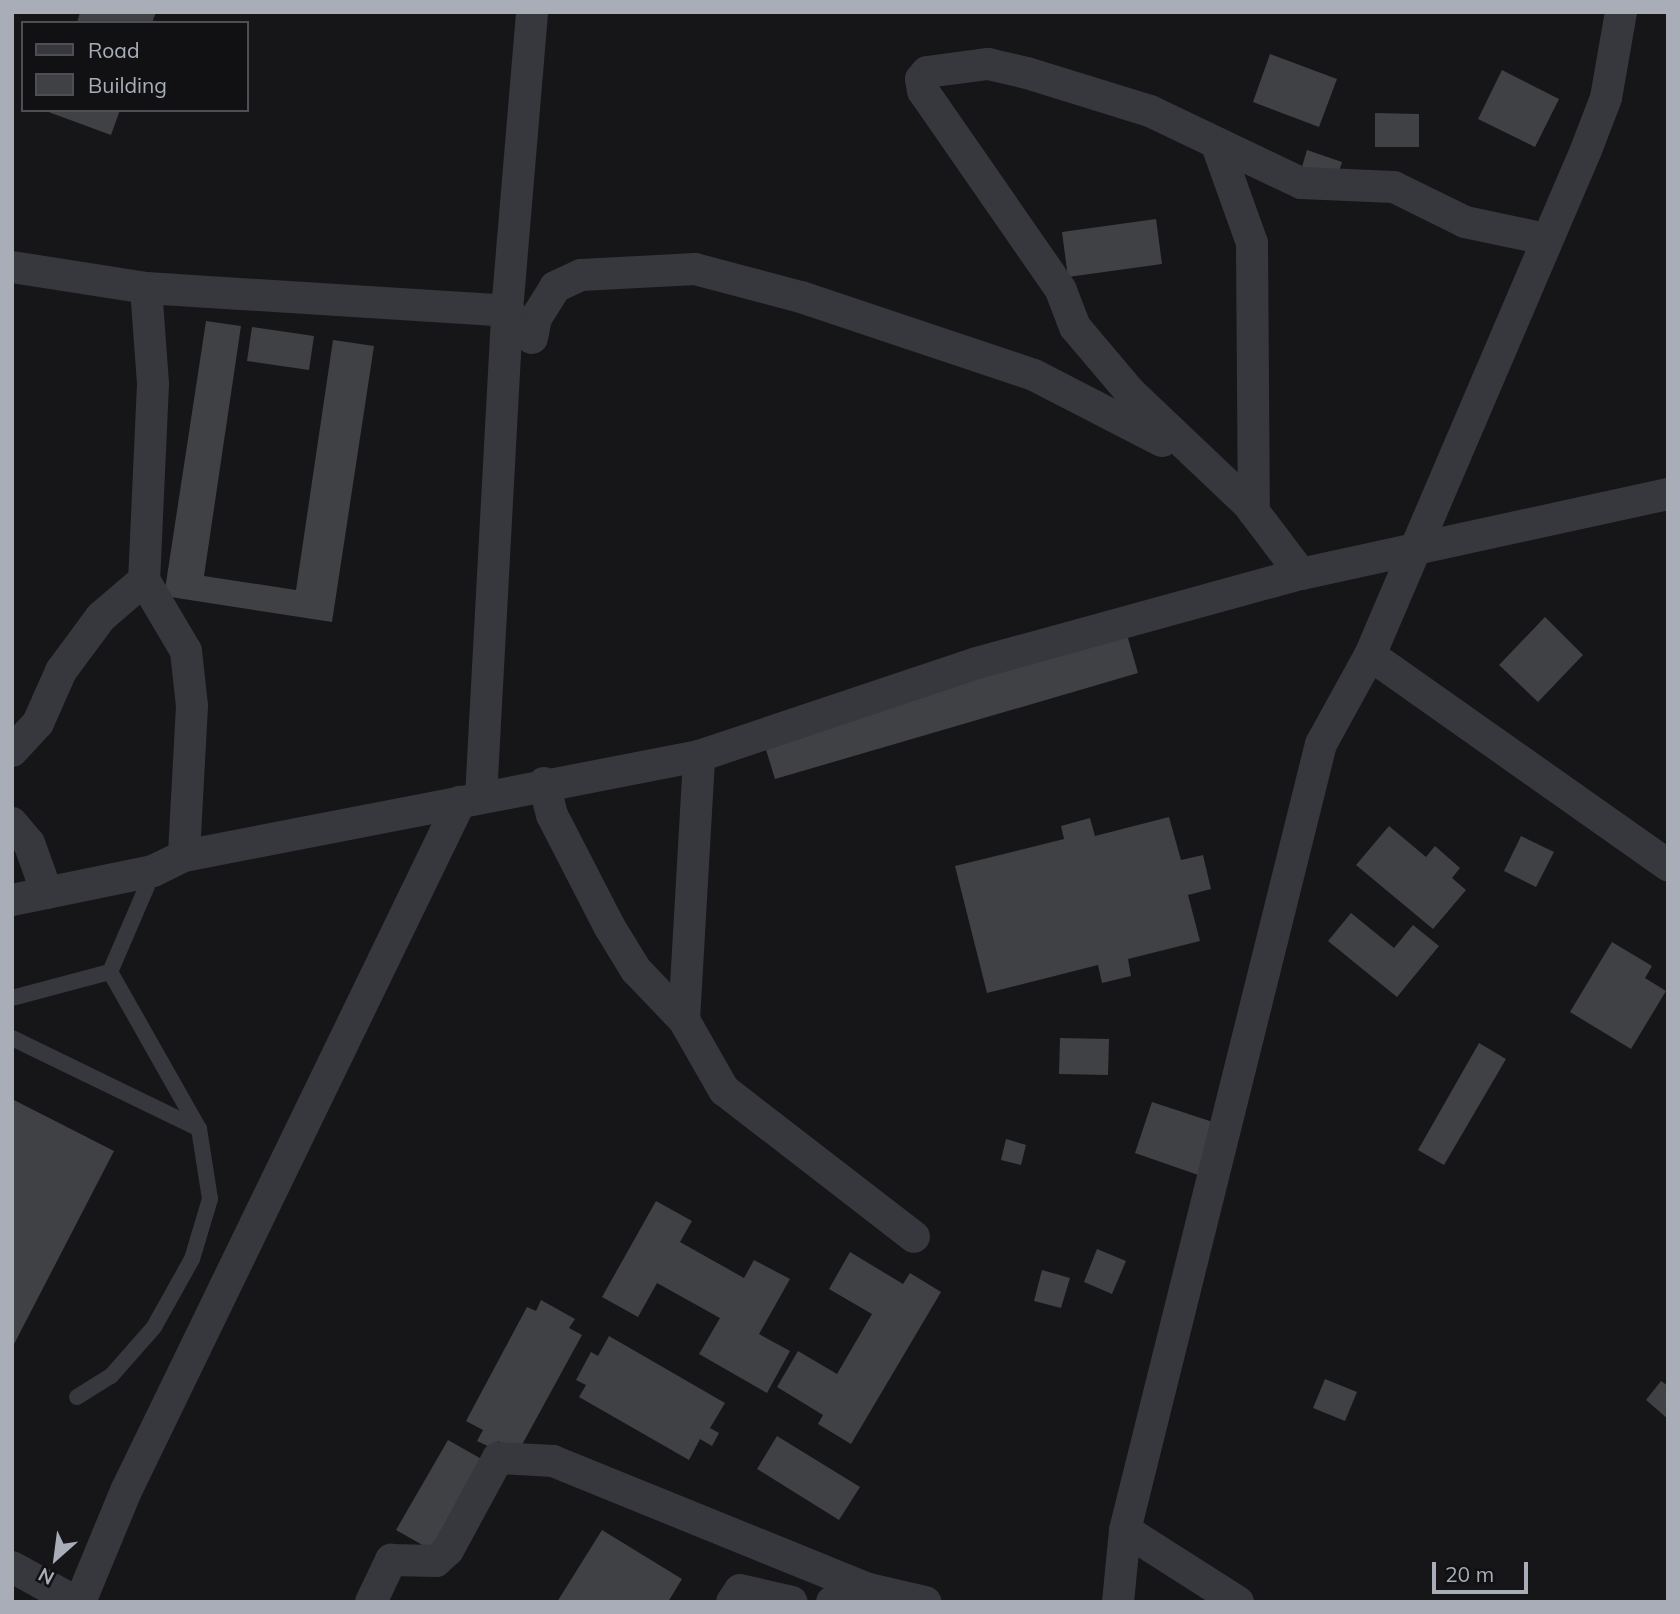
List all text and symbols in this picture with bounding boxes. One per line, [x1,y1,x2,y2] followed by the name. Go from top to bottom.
[21,21,248,112] legend
[88,37,139,63] text: Road
[88,72,167,98] text: Building
[21,1523,91,1593] north arrow
[1435,1548,1531,1592] scale bar
[1445,1561,1494,1587] text: 20 m
[34,1563,58,1591] text: N

